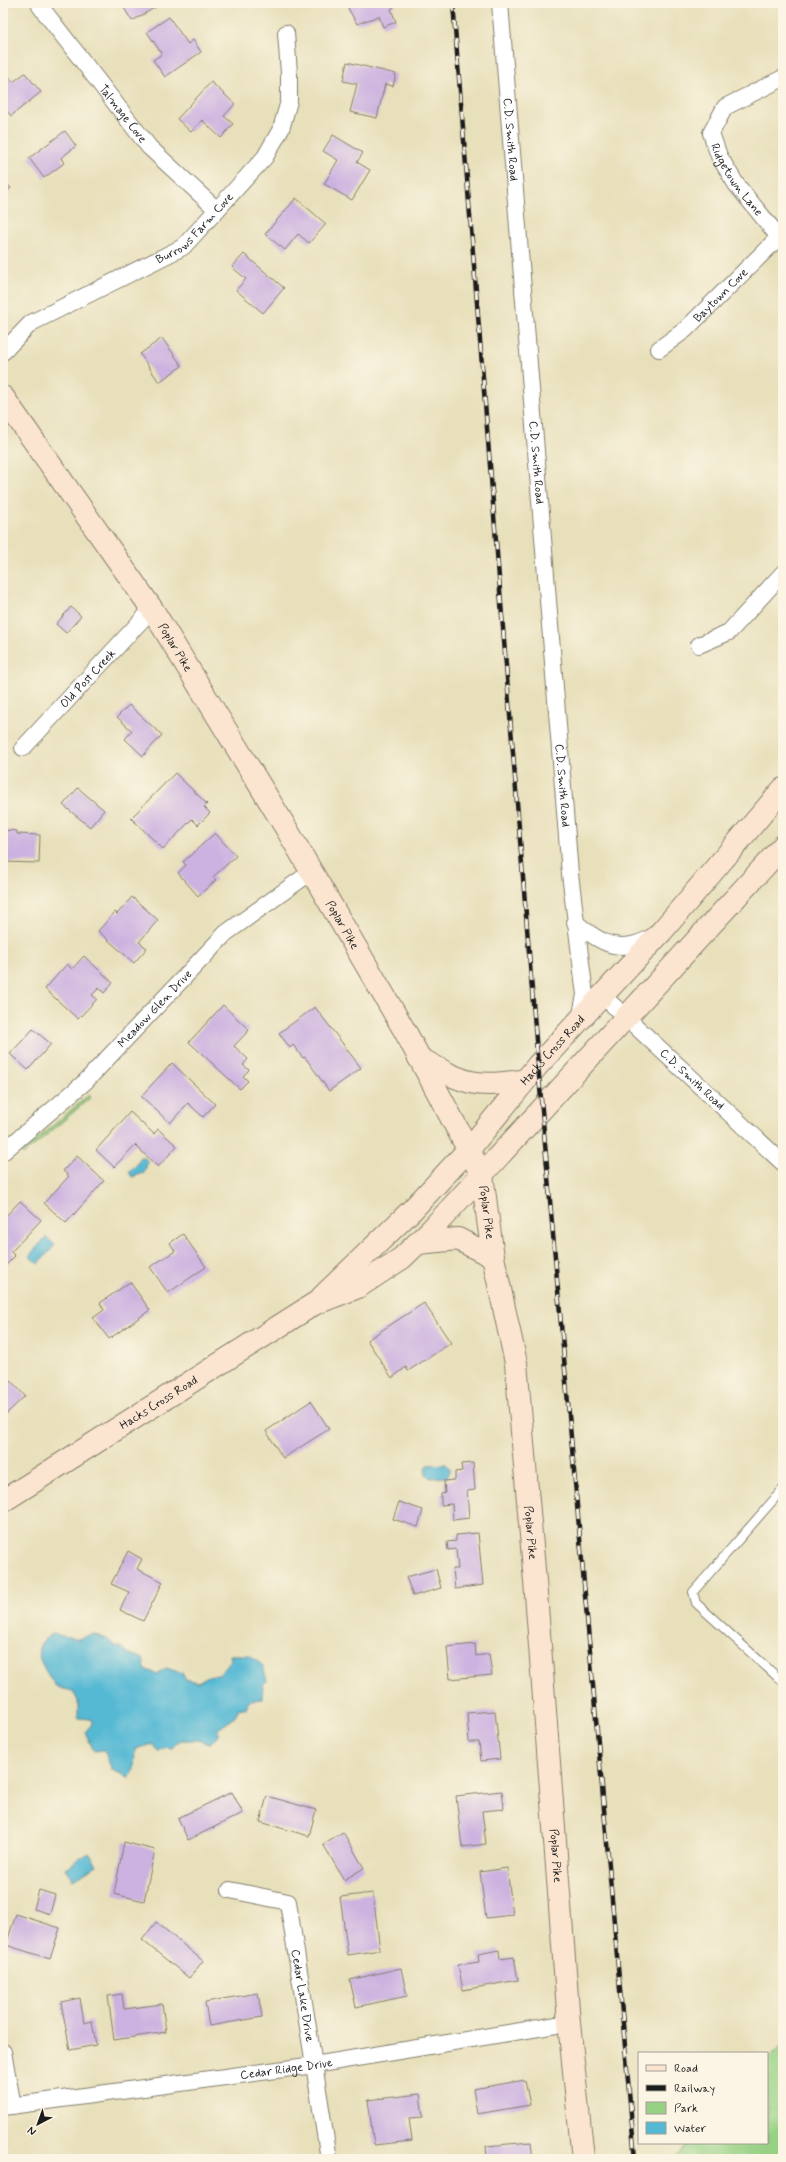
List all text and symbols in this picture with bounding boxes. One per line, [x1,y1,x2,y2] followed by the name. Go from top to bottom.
[95,82,150,147] street label: Talmage Cove
[499,97,521,182] street label: C.D. Smith Road
[706,141,766,220] street label: Ridgetown Lane
[153,190,238,268] street label: Burrows Farm Cove
[690,265,752,326] street label: Baytown Cove
[525,420,547,505] street label: C.D. Smith Road
[154,621,196,675] street label: Poplar Pike
[57,646,120,712] street label: Old Post Creek
[551,743,573,828] street label: C.D. Smith Road
[321,898,362,953] street label: Poplar Pike
[115,967,196,1052] street label: Meadow Glen Drive
[517,1012,589,1089] street label: Hacks Cross Road
[656,1046,728,1114] street label: C.D. Smith Road
[474,1184,498,1240] street label: Poplar Pike
[117,1373,201,1434] street label: Hacks Cross Road
[519,1505,540,1560] street label: Poplar Pike
[545,1828,565,1883] street label: Poplar Pike
[287,1948,317,2044] street label: Cedar Lake Drive
[638,2052,768,2144] legend
[239,2055,334,2084] street label: Cedar Ridge Drive
[674,2061,698,2077] text: Road
[674,2081,716,2097] text: Railway
[674,2101,698,2117] text: Park
[18,2104,58,2144] north arrow
[674,2121,706,2137] text: Water
[25,2123,39,2138] text: N

